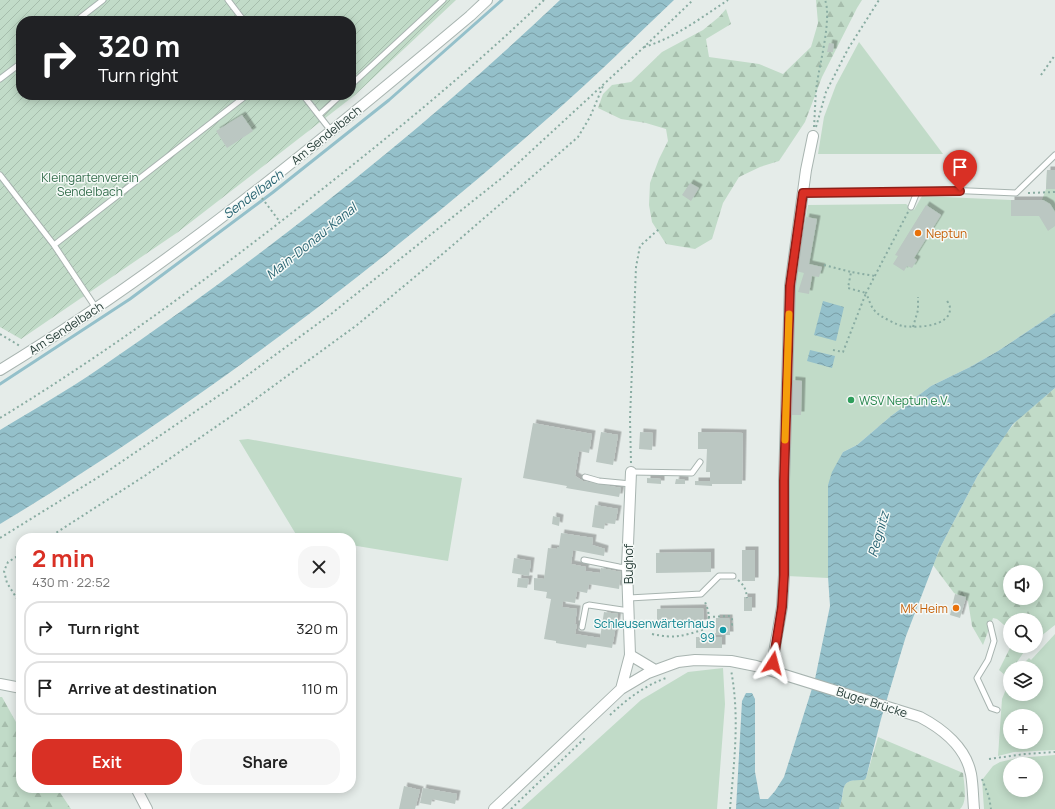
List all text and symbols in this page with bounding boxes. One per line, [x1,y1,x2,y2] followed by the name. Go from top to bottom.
[98,27,180,65] text: 320 m
[32,32,84,84] icon: right
[98,63,179,87] text: Turn right
[287,101,365,169] street label: Am Sendelbach
[943,150,977,191] pin
[949,156,971,178] icon: arrive
[219,165,288,223] water label: Sendelbach
[41,169,139,200] park label: Kleingartenverein Sendelbach
[262,198,362,283] water label: Main-Donau-Kanal
[926,225,967,242] place label: Neptun
[913,228,923,238] marker: Neptun
[25,297,107,359] street label: Am Sendelbach
[859,392,950,409] place label: WSV Neptun e.V.
[846,395,856,405] marker: WSV Neptun e.V.
[863,507,894,559] water label: Regnitz
[32,541,94,574] text: 2 min
[620,543,637,584] street label: Bughof
[298,546,340,588] button: close
[1003,565,1043,797] map controls
[1003,565,1043,605] button: sound
[32,573,110,591] text: 430 m · 22:52
[900,600,948,617] place label: MK Heim
[951,603,961,613] marker: MK Heim
[1003,613,1043,653] button: search
[594,615,715,646] place label: Schleusenwärterhaus 99
[34,617,56,639] icon: right
[68,618,139,639] text: Turn right
[296,618,338,639] text: 320 m
[718,625,728,635] marker: Schleusenwärterhaus 99
[752,642,794,684] position arrow
[1003,661,1043,701] button: layers
[34,677,56,699] icon: arrive
[68,678,217,699] text: Arrive at destination
[301,678,338,699] text: 110 m
[834,683,910,721] street label: Buger Brücke
[1003,709,1043,749] button: +
[32,739,182,785] button: Exit
[190,739,340,785] button: Share
[1003,757,1043,797] button: −

